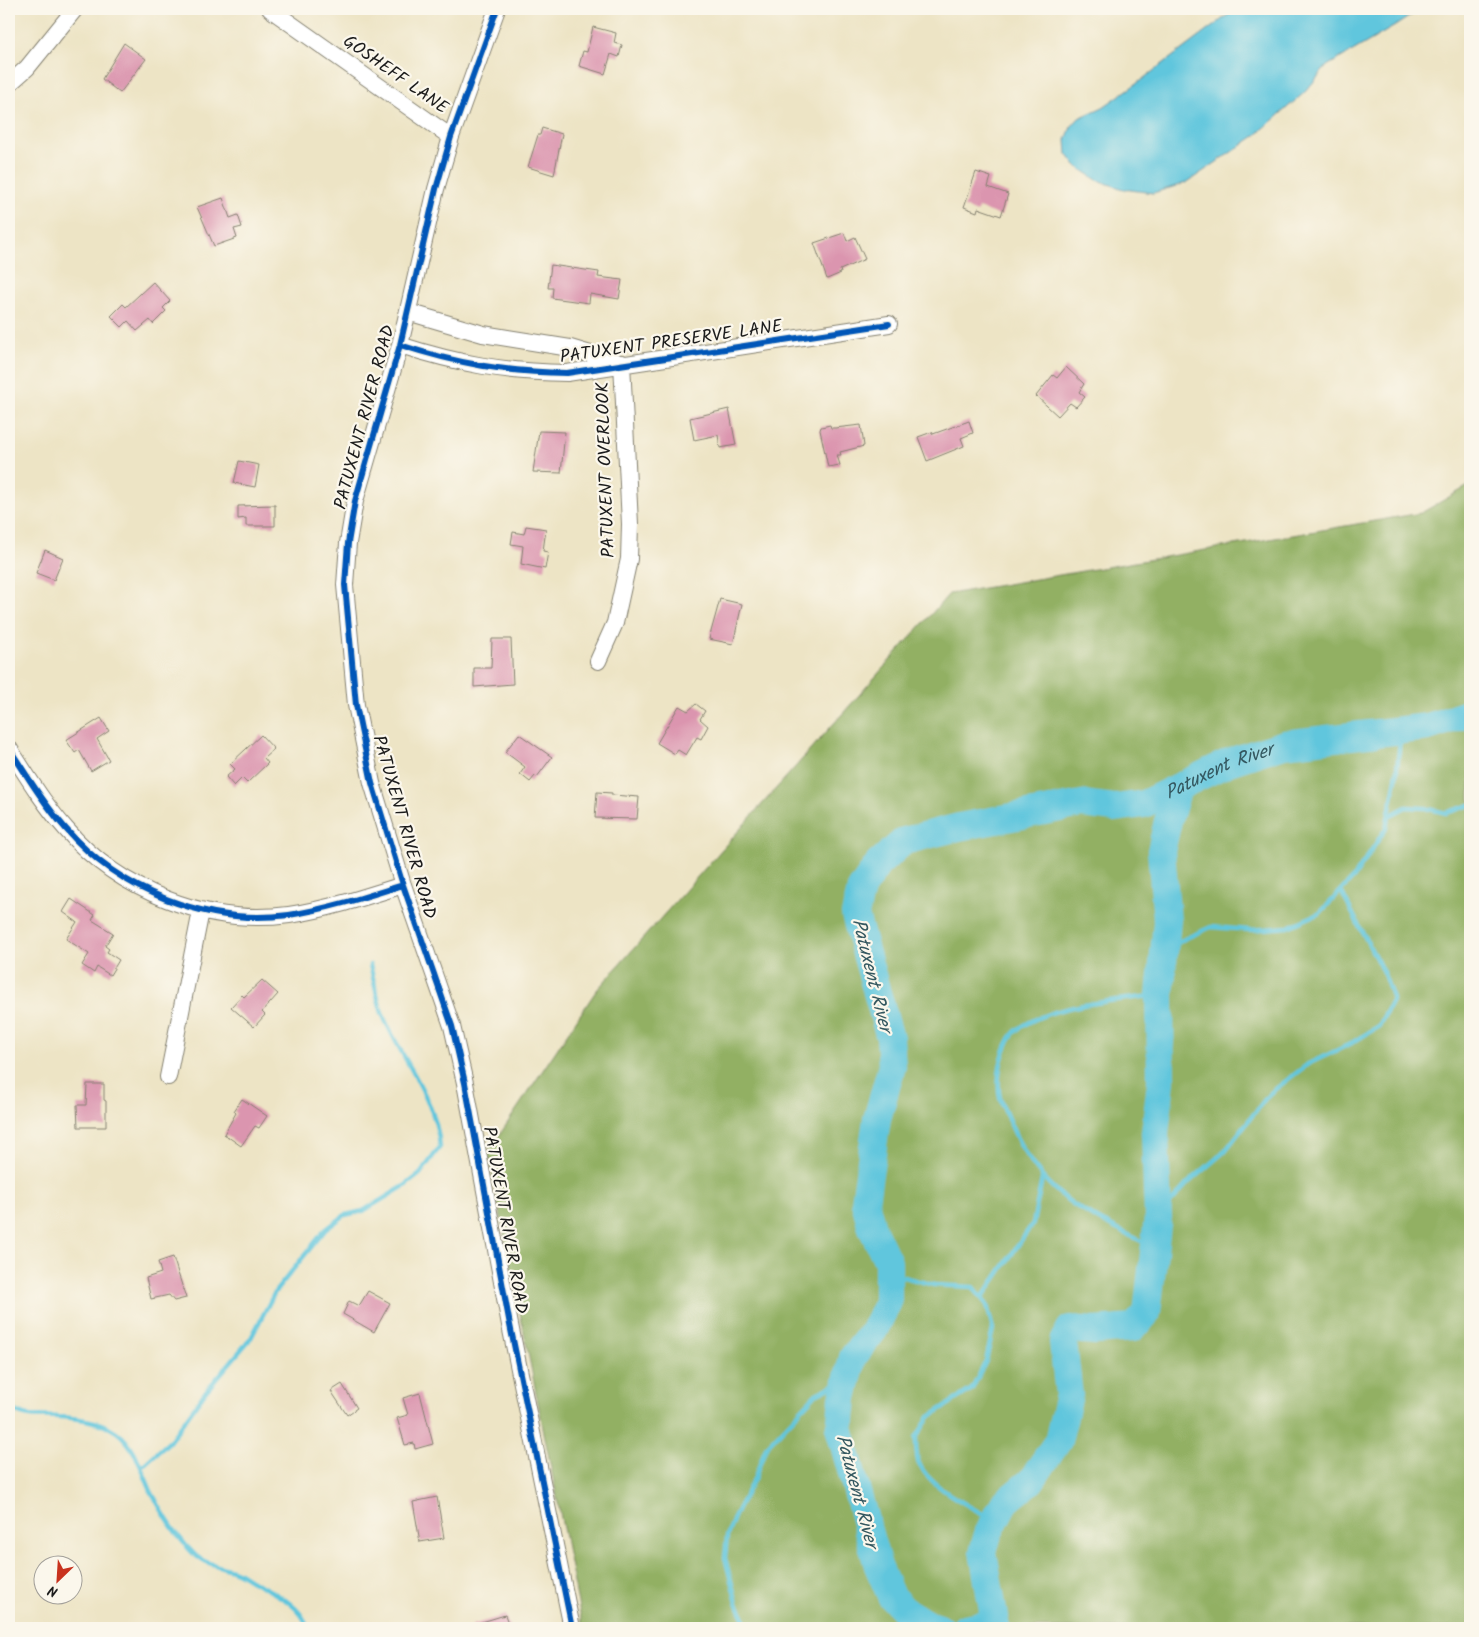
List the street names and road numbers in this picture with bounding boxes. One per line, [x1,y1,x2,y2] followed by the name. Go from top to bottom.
[336,28,455,123] street label: GOSHEFF LANE
[558,312,785,372] street label: PATUXENT PRESERVE LANE
[327,322,404,513] street label: PATUXENT RIVER ROAD
[589,381,624,558] street label: PATUXENT OVERLOOK
[363,732,444,923] street label: PATUXENT RIVER ROAD
[474,1124,535,1317] street label: PATUXENT RIVER ROAD

